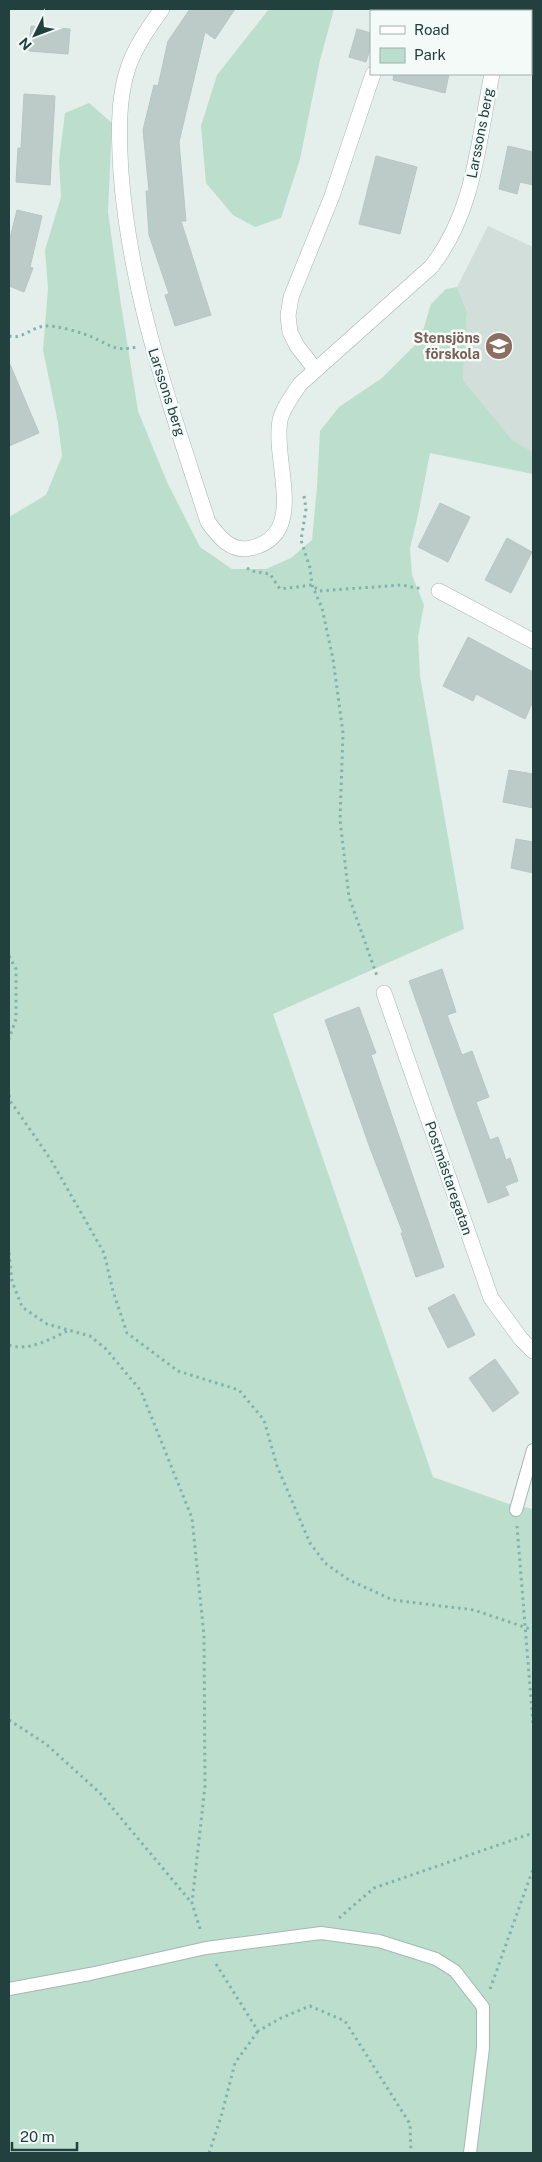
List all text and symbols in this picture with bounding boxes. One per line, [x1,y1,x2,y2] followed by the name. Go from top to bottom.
[10,10,60,60] north arrow
[370,10,532,75] legend
[414,21,450,38] text: Road
[16,34,35,53] text: N
[414,46,446,63] text: Park
[463,86,497,180] street label: Larssons berg
[414,330,480,362] place label: Stensjöns förskola
[484,331,514,361] school or university icon: Stensjöns förskola
[145,346,189,438] street label: Larssons berg
[422,1119,476,1237] street label: Postmästaregatan
[12,2120,78,2152] scale bar
[20,2128,55,2145] text: 20 m

